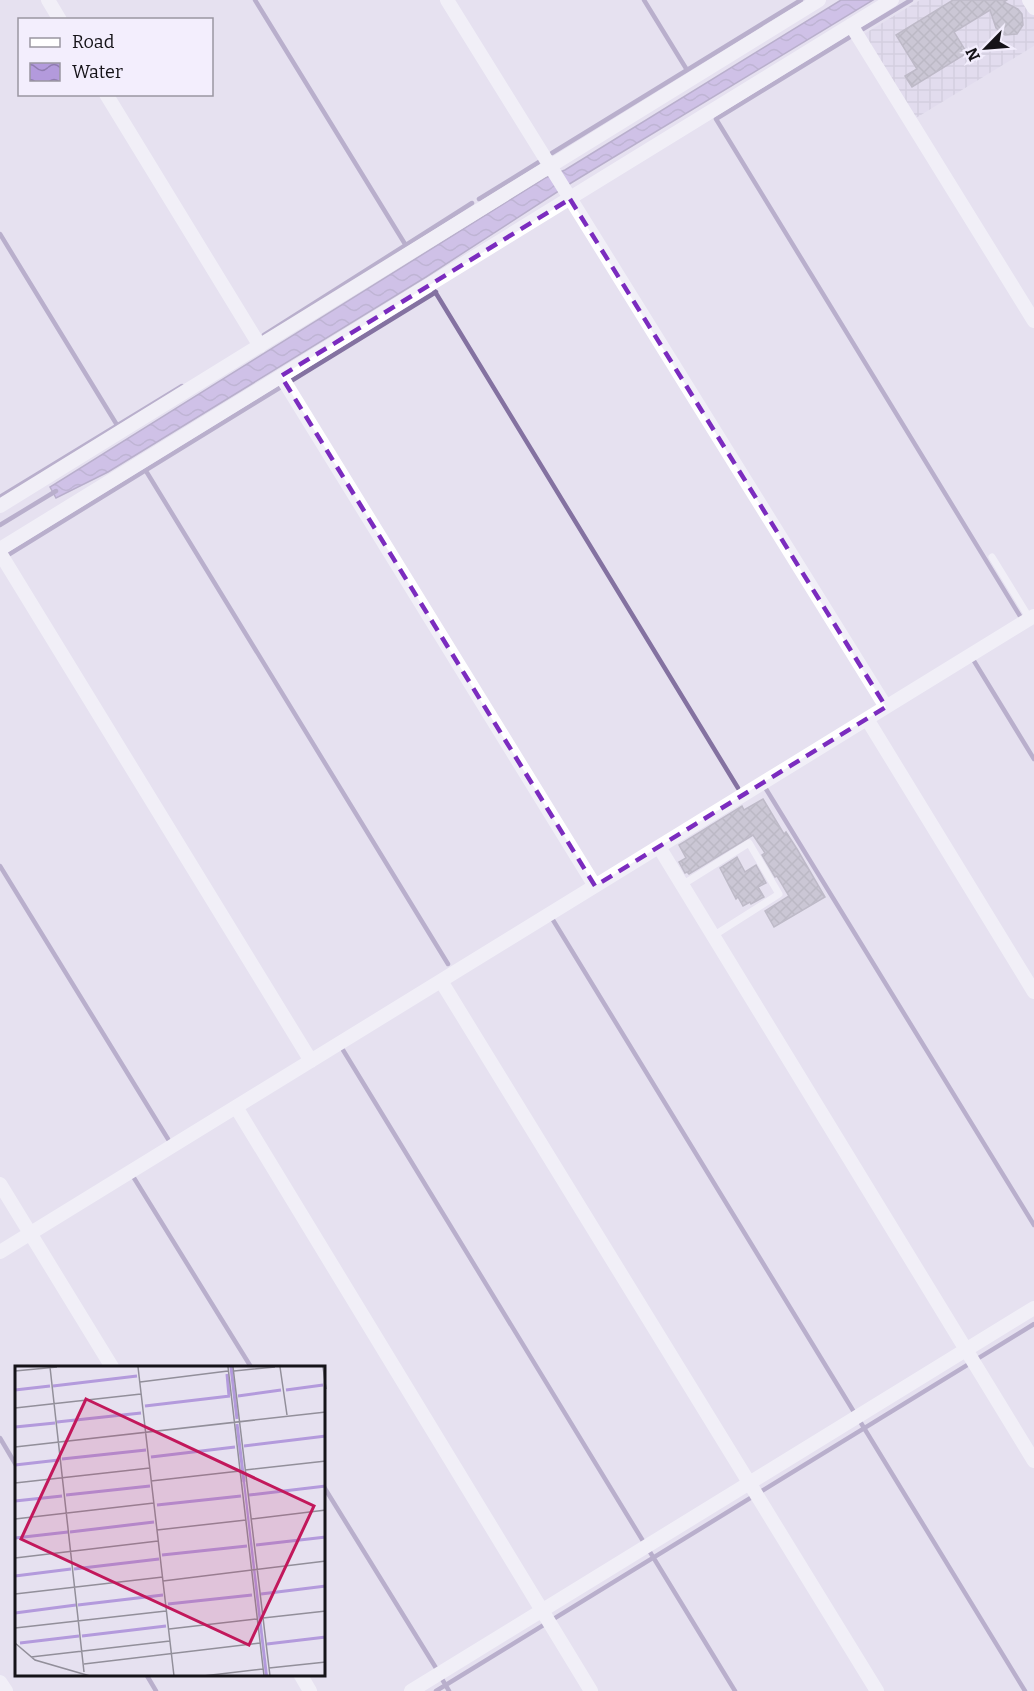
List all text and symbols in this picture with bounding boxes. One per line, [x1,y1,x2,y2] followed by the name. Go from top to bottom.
[18,18,213,96] legend
[956,18,1016,78] north arrow
[72,31,115,53] text: Road
[962,45,984,64] text: N
[72,61,123,83] text: Water
[15,1366,326,1676] inset map

